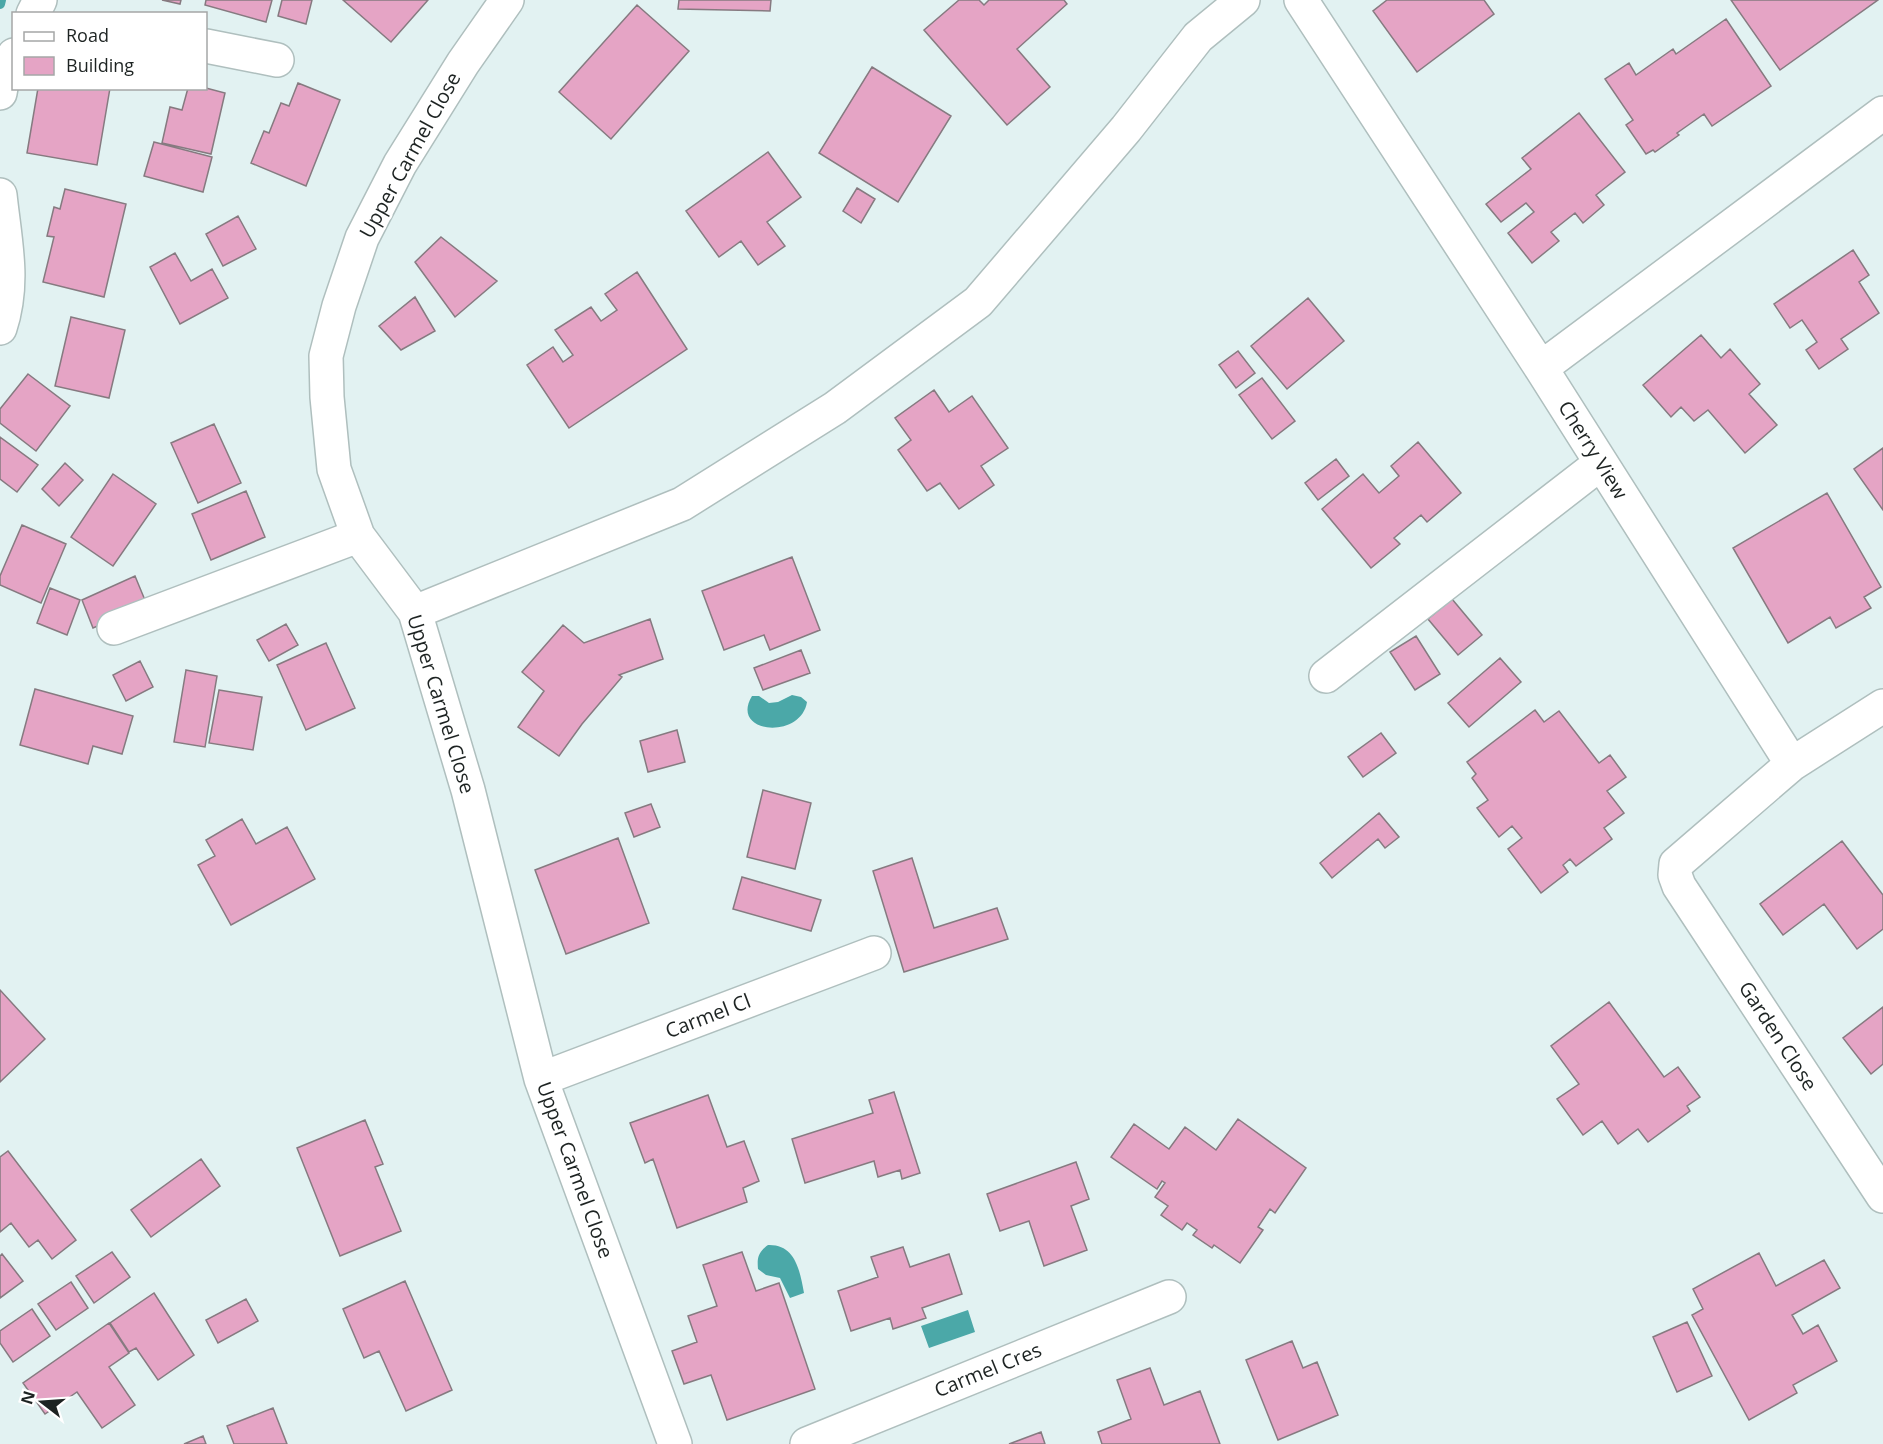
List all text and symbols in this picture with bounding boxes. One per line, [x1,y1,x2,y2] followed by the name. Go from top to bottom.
[12,12,207,90] legend
[66,23,109,47] text: Road
[66,53,134,77] text: Building
[353,67,466,243] street label: Upper Carmel Close
[1552,395,1635,505] street label: Cherry View
[401,611,482,797] street label: Upper Carmel Close
[1733,976,1824,1096] street label: Garden Close
[661,987,754,1044] street label: Carmel Cl
[531,1078,620,1262] street label: Upper Carmel Close
[930,1336,1045,1403] street label: Carmel Cres
[12,1372,72,1432] north arrow
[15,1388,40,1407] text: N

